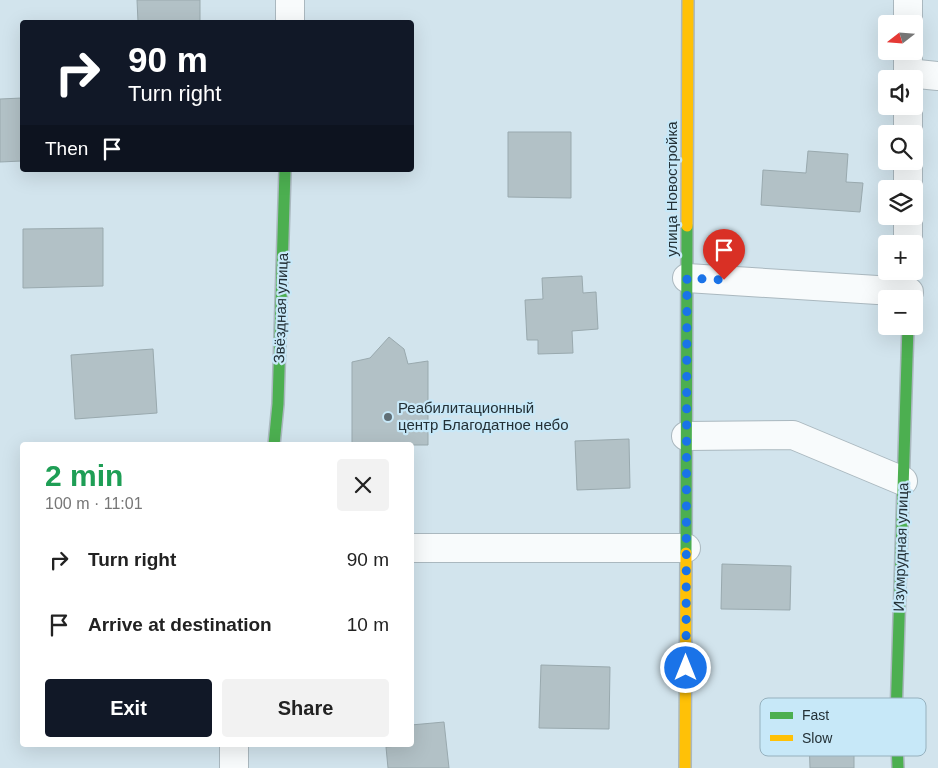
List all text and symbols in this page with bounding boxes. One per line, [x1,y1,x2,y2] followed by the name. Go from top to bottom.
[878,15,922,60] north arrow
[878,15,923,335] map controls
[45,40,110,105] icon: right
[128,40,208,79] text: 90 m
[878,70,923,115] button: sound
[128,81,221,106] text: Turn right
[663,121,680,257] street label: улица Новостройка
[878,125,923,170] button: search
[98,135,126,163] icon: arrive
[45,138,88,159] text: Then
[878,180,923,225] button: layers
[703,229,745,280] pin
[878,235,923,280] button: +
[710,236,738,264] icon: arrive
[270,252,291,364] street label: Звёздная улица
[878,290,923,335] button: −
[398,399,569,433] place label: Реабилитационный центр Благодатное небо
[382,411,394,423] marker: Реабилитационный центр Благодатное небо
[45,459,123,492] text: 2 min
[337,459,389,511] button: close
[890,481,911,612] street label: Изумрудная улица
[45,495,143,512] text: 100 m · 11:01
[45,546,73,574] icon: right
[88,549,176,570] text: Turn right
[347,549,389,570] text: 90 m
[45,611,73,639] icon: arrive
[88,614,272,635] text: Arrive at destination
[347,614,389,635] text: 10 m
[659,641,711,693] position arrow
[45,679,212,737] button: Exit
[222,679,389,737] button: Share
[760,698,926,756] legend
[802,707,829,723] text: Fast
[802,730,833,746] text: Slow

